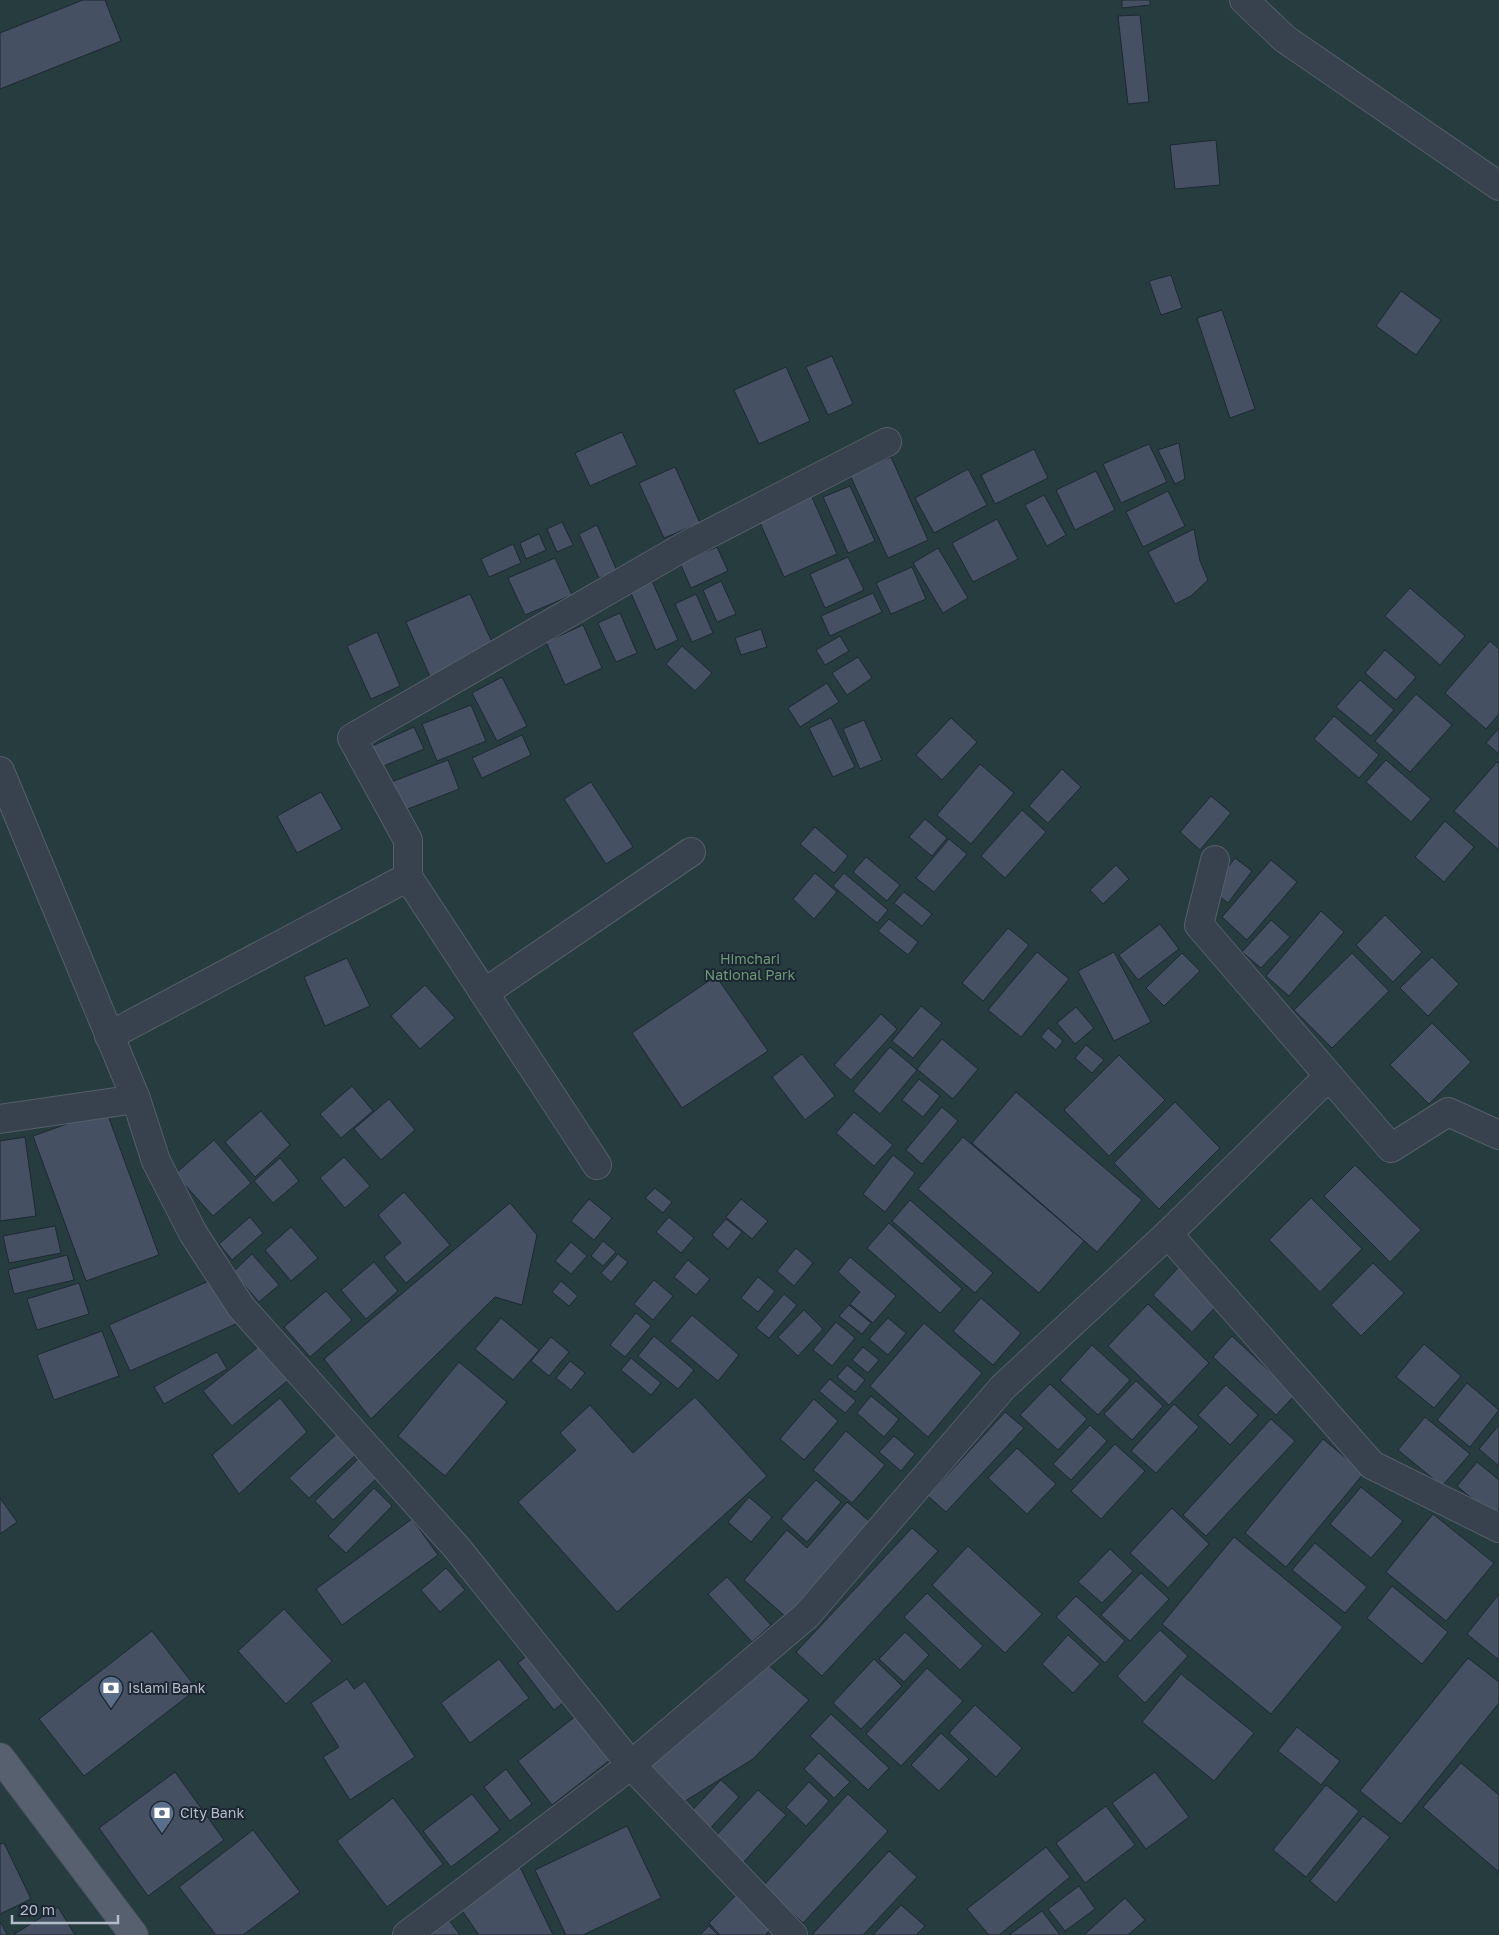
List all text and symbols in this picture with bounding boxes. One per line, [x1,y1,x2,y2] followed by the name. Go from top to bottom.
[705,950,796,983] park label: Himchari National Park
[98,1675,124,1709] bank icon: Islami Bank
[128,1679,206,1696] place label: Islami Bank
[149,1800,175,1834] bank icon: City Bank
[180,1804,244,1821] place label: City Bank
[12,1892,119,1924] scale bar
[20,1900,55,1918] text: 20 m

